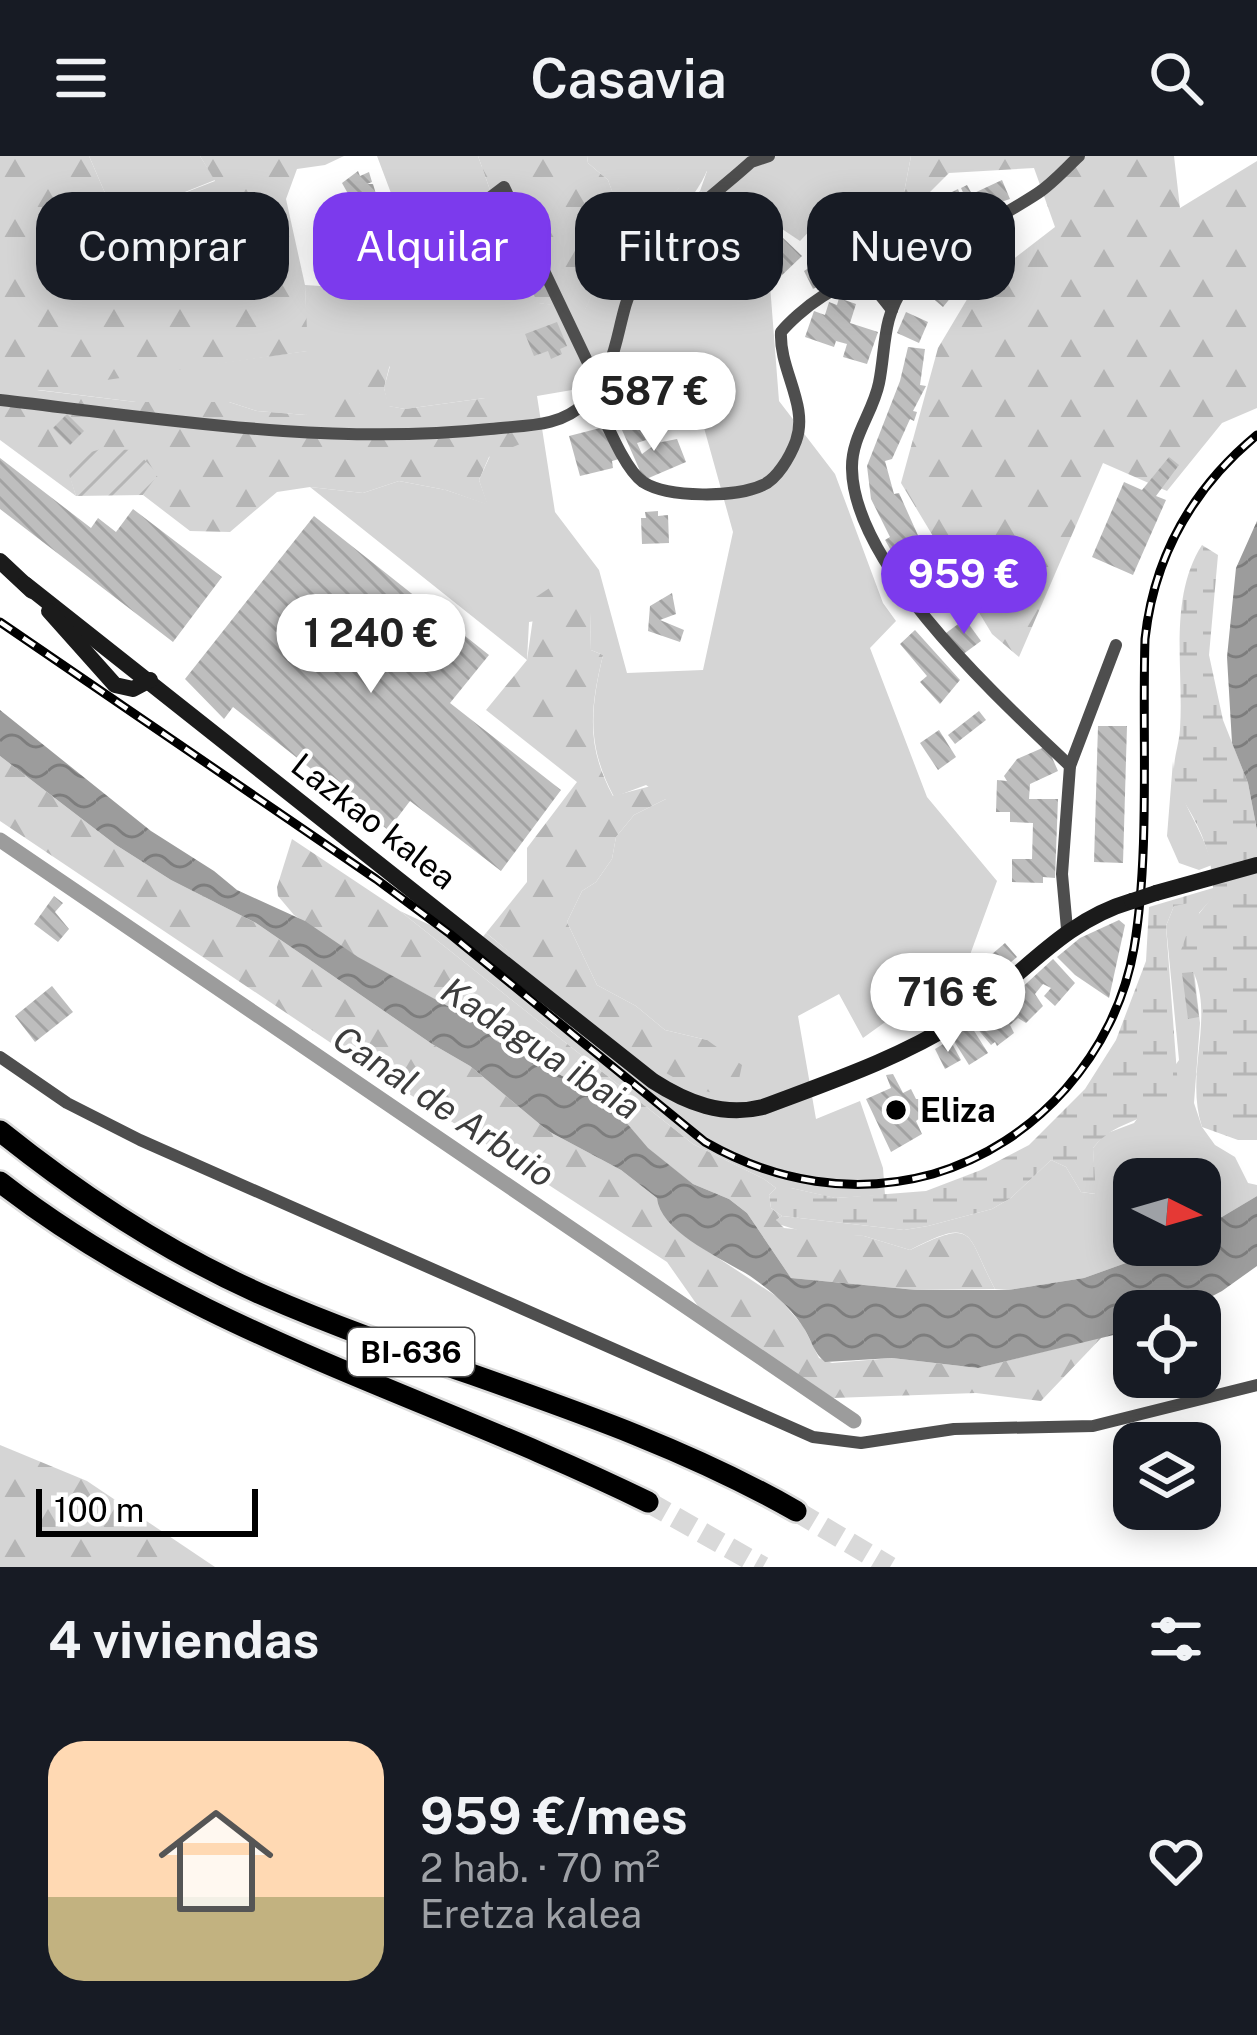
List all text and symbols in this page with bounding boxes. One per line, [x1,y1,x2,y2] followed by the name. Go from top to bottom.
[48,45,114,111] icon: menu
[1143,45,1209,111] icon: search
[530,47,727,110] text: Casavia
[36,192,289,300] chip: Comprar
[313,192,551,300] chip: Alquilar
[575,192,783,300] chip: Filtros
[807,192,1015,300] chip: Nuevo
[570,352,738,454] pin: 587 €
[599,368,709,414] text: 587 €
[880,535,1048,637] pin: 959 €
[908,551,1020,597] text: 959 €
[260,594,482,696] pin: 1 240 €
[303,610,439,656] text: 1 240 €
[284,745,464,897] street label: Lazkao kalea
[864,953,1032,1055] pin: 716 €
[434,968,648,1128] water label: Kadagua ibaia
[897,969,999,1015] text: 716 €
[325,1017,563,1195] water label: Canal de Arbuio
[920,1091,996,1129] place label: Eliza
[883,1097,909,1123] marker: Eliza
[1113,1158,1221,1266] north arrow
[1113,1158,1221,1530] map controls
[1113,1290,1221,1398] button: locate
[348,1328,474,1376] road number: BI-636
[1113,1422,1221,1530] button: layers
[36,1483,258,1536] scale bar
[54,1491,144,1529] text: 100 m
[1143,1606,1209,1672] icon: filters
[48,1610,319,1669] text: 4 viviendas
[420,1786,688,1845] text: 959 €/mes
[144,1789,288,1933] icon: home
[1143,1828,1209,1894] icon: heart
[420,1845,660,1891] text: 2 hab. · 70 m²
[420,1891,642,1937] text: Eretza kalea

